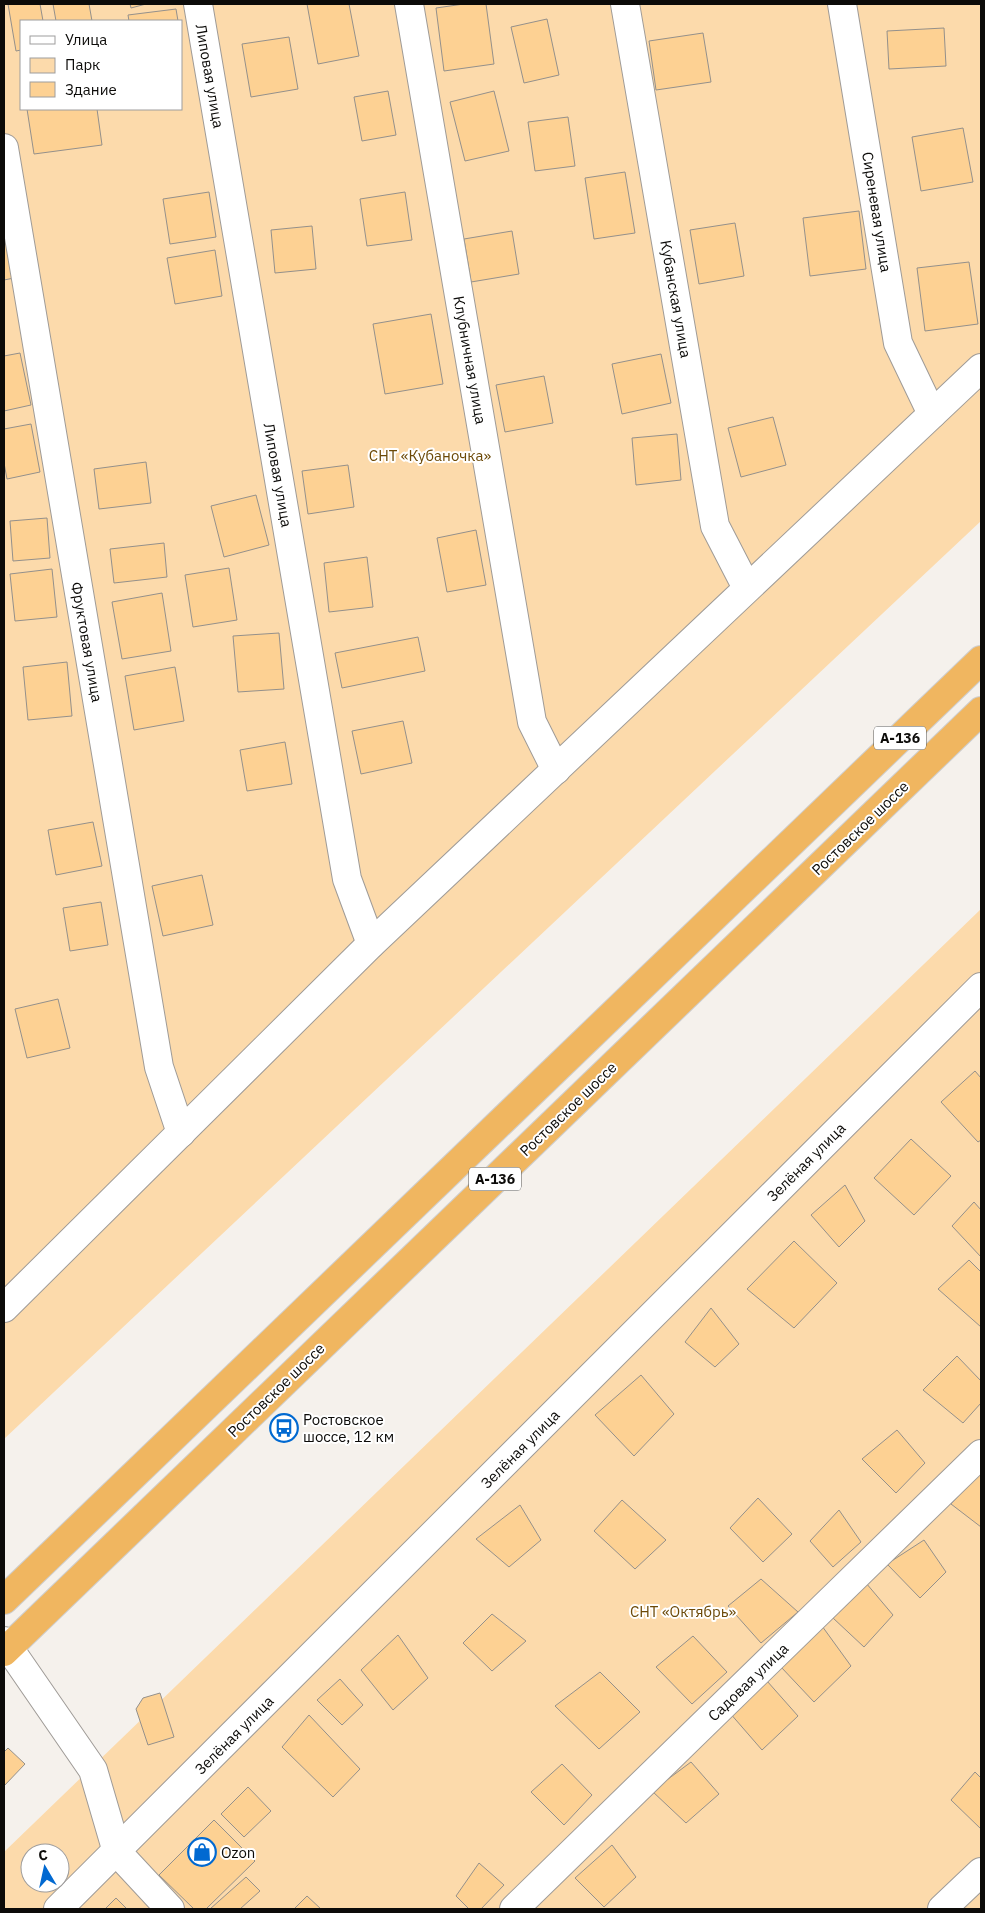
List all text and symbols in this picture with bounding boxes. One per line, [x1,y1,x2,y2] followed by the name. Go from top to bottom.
[20,20,182,110] legend
[191,22,229,130] street label: Липовая улица
[65,30,107,49] text: Улица
[65,55,100,74] text: Парк
[65,80,117,99] text: Здание
[858,150,896,274] street label: Сиреневая улица
[656,239,696,359] street label: Кубанская улица
[449,294,491,426] street label: Клубничная улица
[259,421,297,529] street label: Липовая улица
[369,446,491,465] park label: СНТ «Кубаночка»
[67,580,107,704] street label: Фруктовая улица
[874,726,926,750] road number: А-136
[807,777,913,879] street label: Ростовское шоссе
[515,1058,621,1160] street label: Ростовское шоссе
[763,1119,849,1205] street label: Зелёная улица
[469,1168,521,1190] road number: А-136
[223,1339,329,1441] street label: Ростовское шоссе
[477,1406,563,1492] street label: Зелёная улица
[303,1410,394,1446] place label: Ростовское шоссе, 12 км
[269,1413,299,1443] bus stop icon: Ростовское шоссе, 12 км
[630,1602,736,1621] park label: СНТ «Октябрь»
[704,1639,792,1725] street label: Садовая улица
[191,1692,277,1778] street label: Зелёная улица
[187,1837,217,1867] shop icon: Ozon
[20,1843,70,1893] north arrow
[221,1843,255,1862] place label: Ozon
[37,1846,49,1865] text: С

